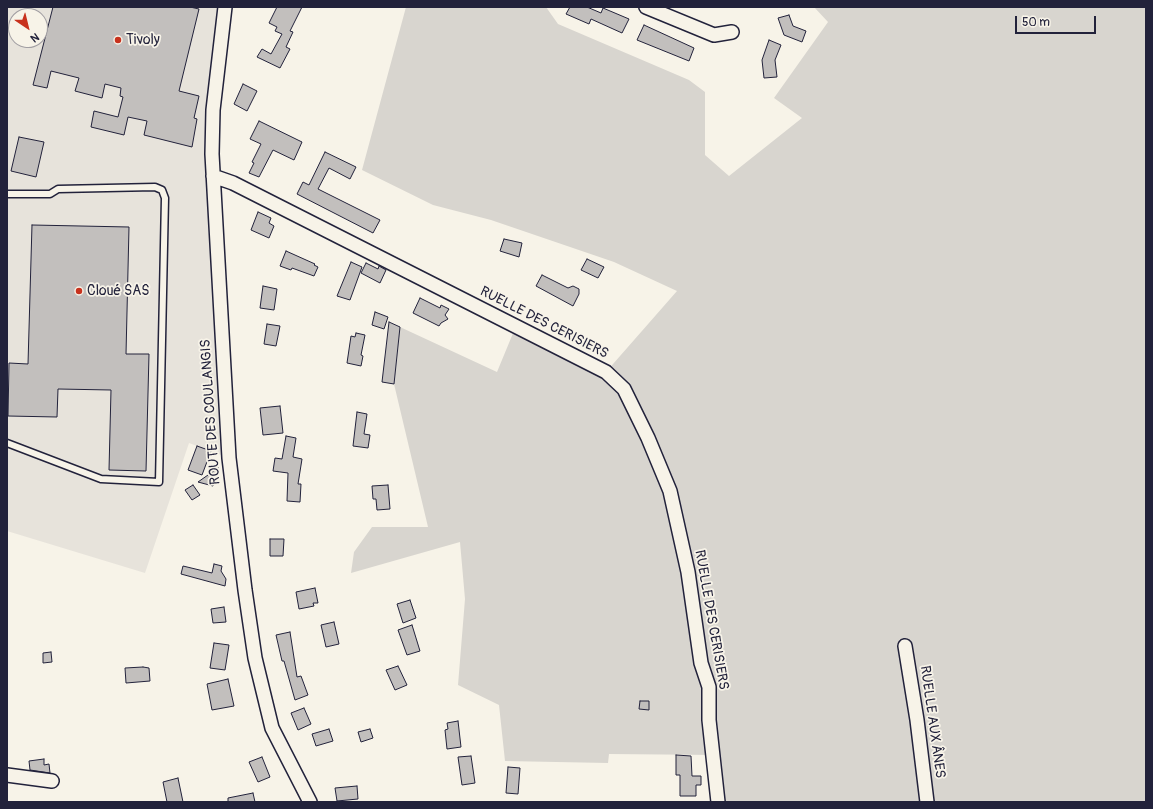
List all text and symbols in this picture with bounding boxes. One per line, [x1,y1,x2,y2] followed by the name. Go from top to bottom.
[8,8,48,48] north arrow
[1017,8,1098,34] scale bar
[1022,15,1050,30] text: 50 m
[28,30,41,45] text: N
[126,32,160,48] place label: Tivoly
[113,35,123,45] marker: Tivoly
[87,283,149,299] place label: Cloué SAS
[477,283,611,363] street label: RUELLE DES CERISIERS
[74,286,84,296] marker: Cloué SAS
[198,339,224,485] street label: ROUTE DES COULANGIS
[690,549,732,691] street label: RUELLE DES CERISIERS
[916,665,948,779] street label: RUELLE AUX ÂNES

